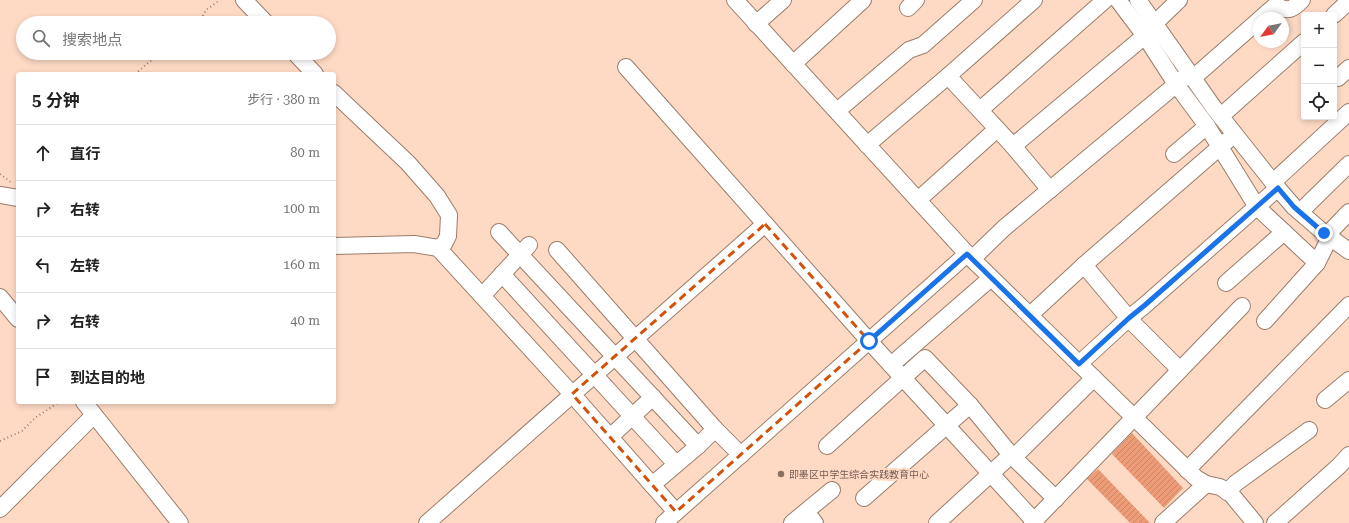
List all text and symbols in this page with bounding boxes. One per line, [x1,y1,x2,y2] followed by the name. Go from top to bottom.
[1253,12,1289,48] north arrow
[1301,12,1337,120] map controls
[1301,12,1337,48] button: +
[16,16,336,60] search box
[30,27,52,49] icon: search
[62,31,122,49] text: 搜索地点
[1301,48,1337,84] button: −
[1301,84,1337,120] button: locate
[32,90,80,110] text: 5 分钟
[247,92,320,107] text: 步行 · 380 m
[32,142,54,164] icon: ahead
[70,145,100,163] text: 直行
[290,145,320,160] text: 80 m
[32,198,54,220] icon: right
[70,201,100,219] text: 右转
[283,201,320,216] text: 100 m
[1315,224,1333,242] route end
[32,254,54,276] icon: left
[70,257,100,275] text: 左转
[283,257,320,272] text: 160 m
[32,310,54,332] icon: right
[70,313,100,331] text: 右转
[290,313,320,328] text: 40 m
[860,332,878,350] route start
[32,366,54,388] icon: arrive
[70,369,145,387] text: 到达目的地
[776,469,786,479] marker: 即墨区中学生综合实践教育中心
[789,469,929,480] place label: 即墨区中学生综合实践教育中心

